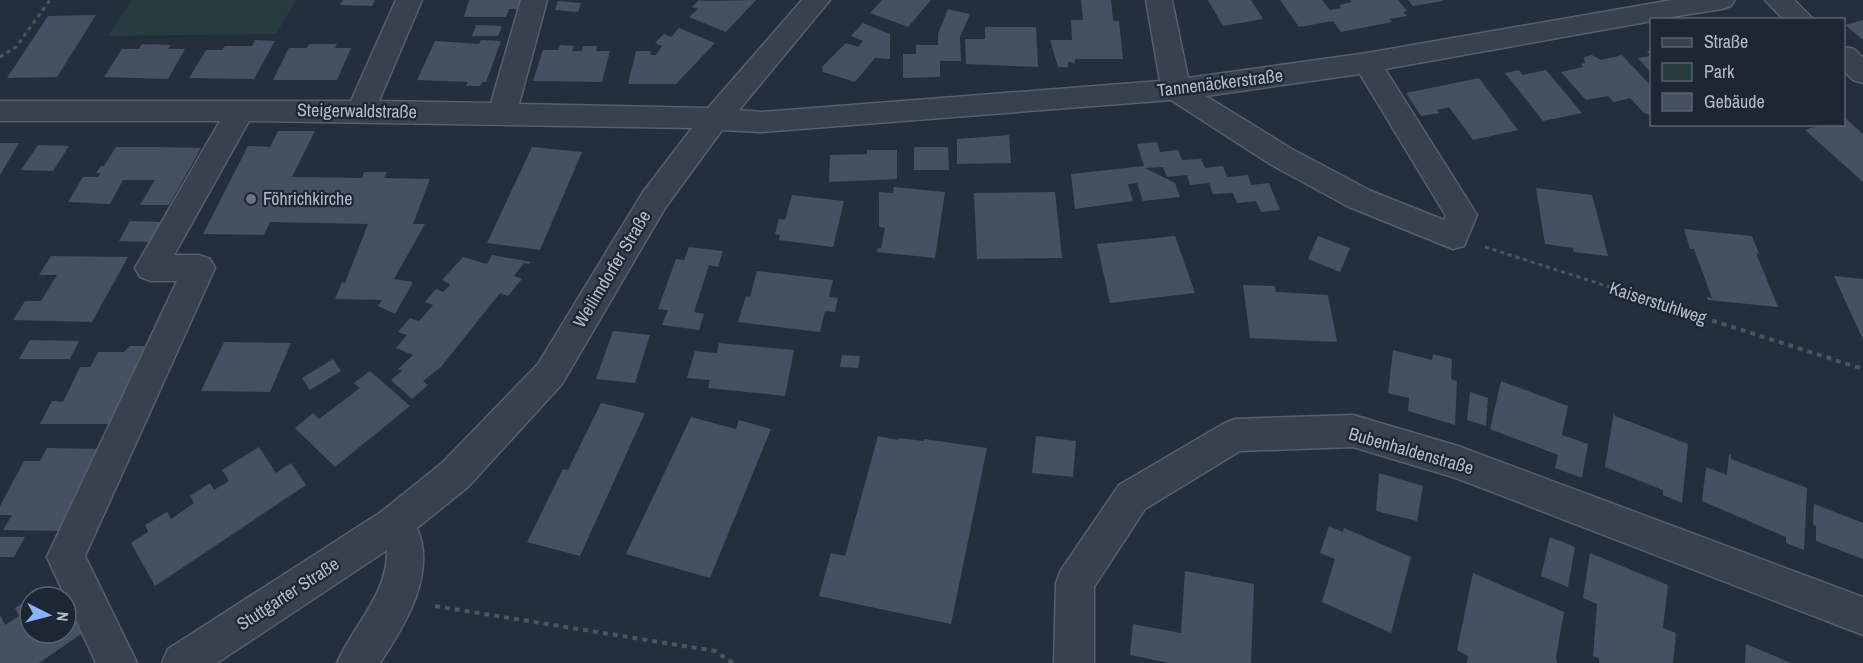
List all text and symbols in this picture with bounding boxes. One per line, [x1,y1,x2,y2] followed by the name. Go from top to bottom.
[1650,18,1845,126] legend
[1704,29,1748,54] text: Straße
[1704,59,1735,84] text: Park
[1156,62,1284,103] street label: Tannenäckerstraße
[1704,89,1765,114] text: Gebäude
[297,97,417,124] street label: Steigerwaldstraße
[263,186,353,211] place label: Föhrichkirche
[244,192,258,206] marker: Föhrichkirche
[567,205,656,332] street label: Weilimdorfer Straße
[1606,275,1711,330] street label: Kaiserstuhlweg
[1346,421,1477,480] street label: Bubenhaldenstraße
[232,551,344,636] street label: Stuttgarter Straße
[18,585,78,645] north arrow
[51,611,74,622] text: N

